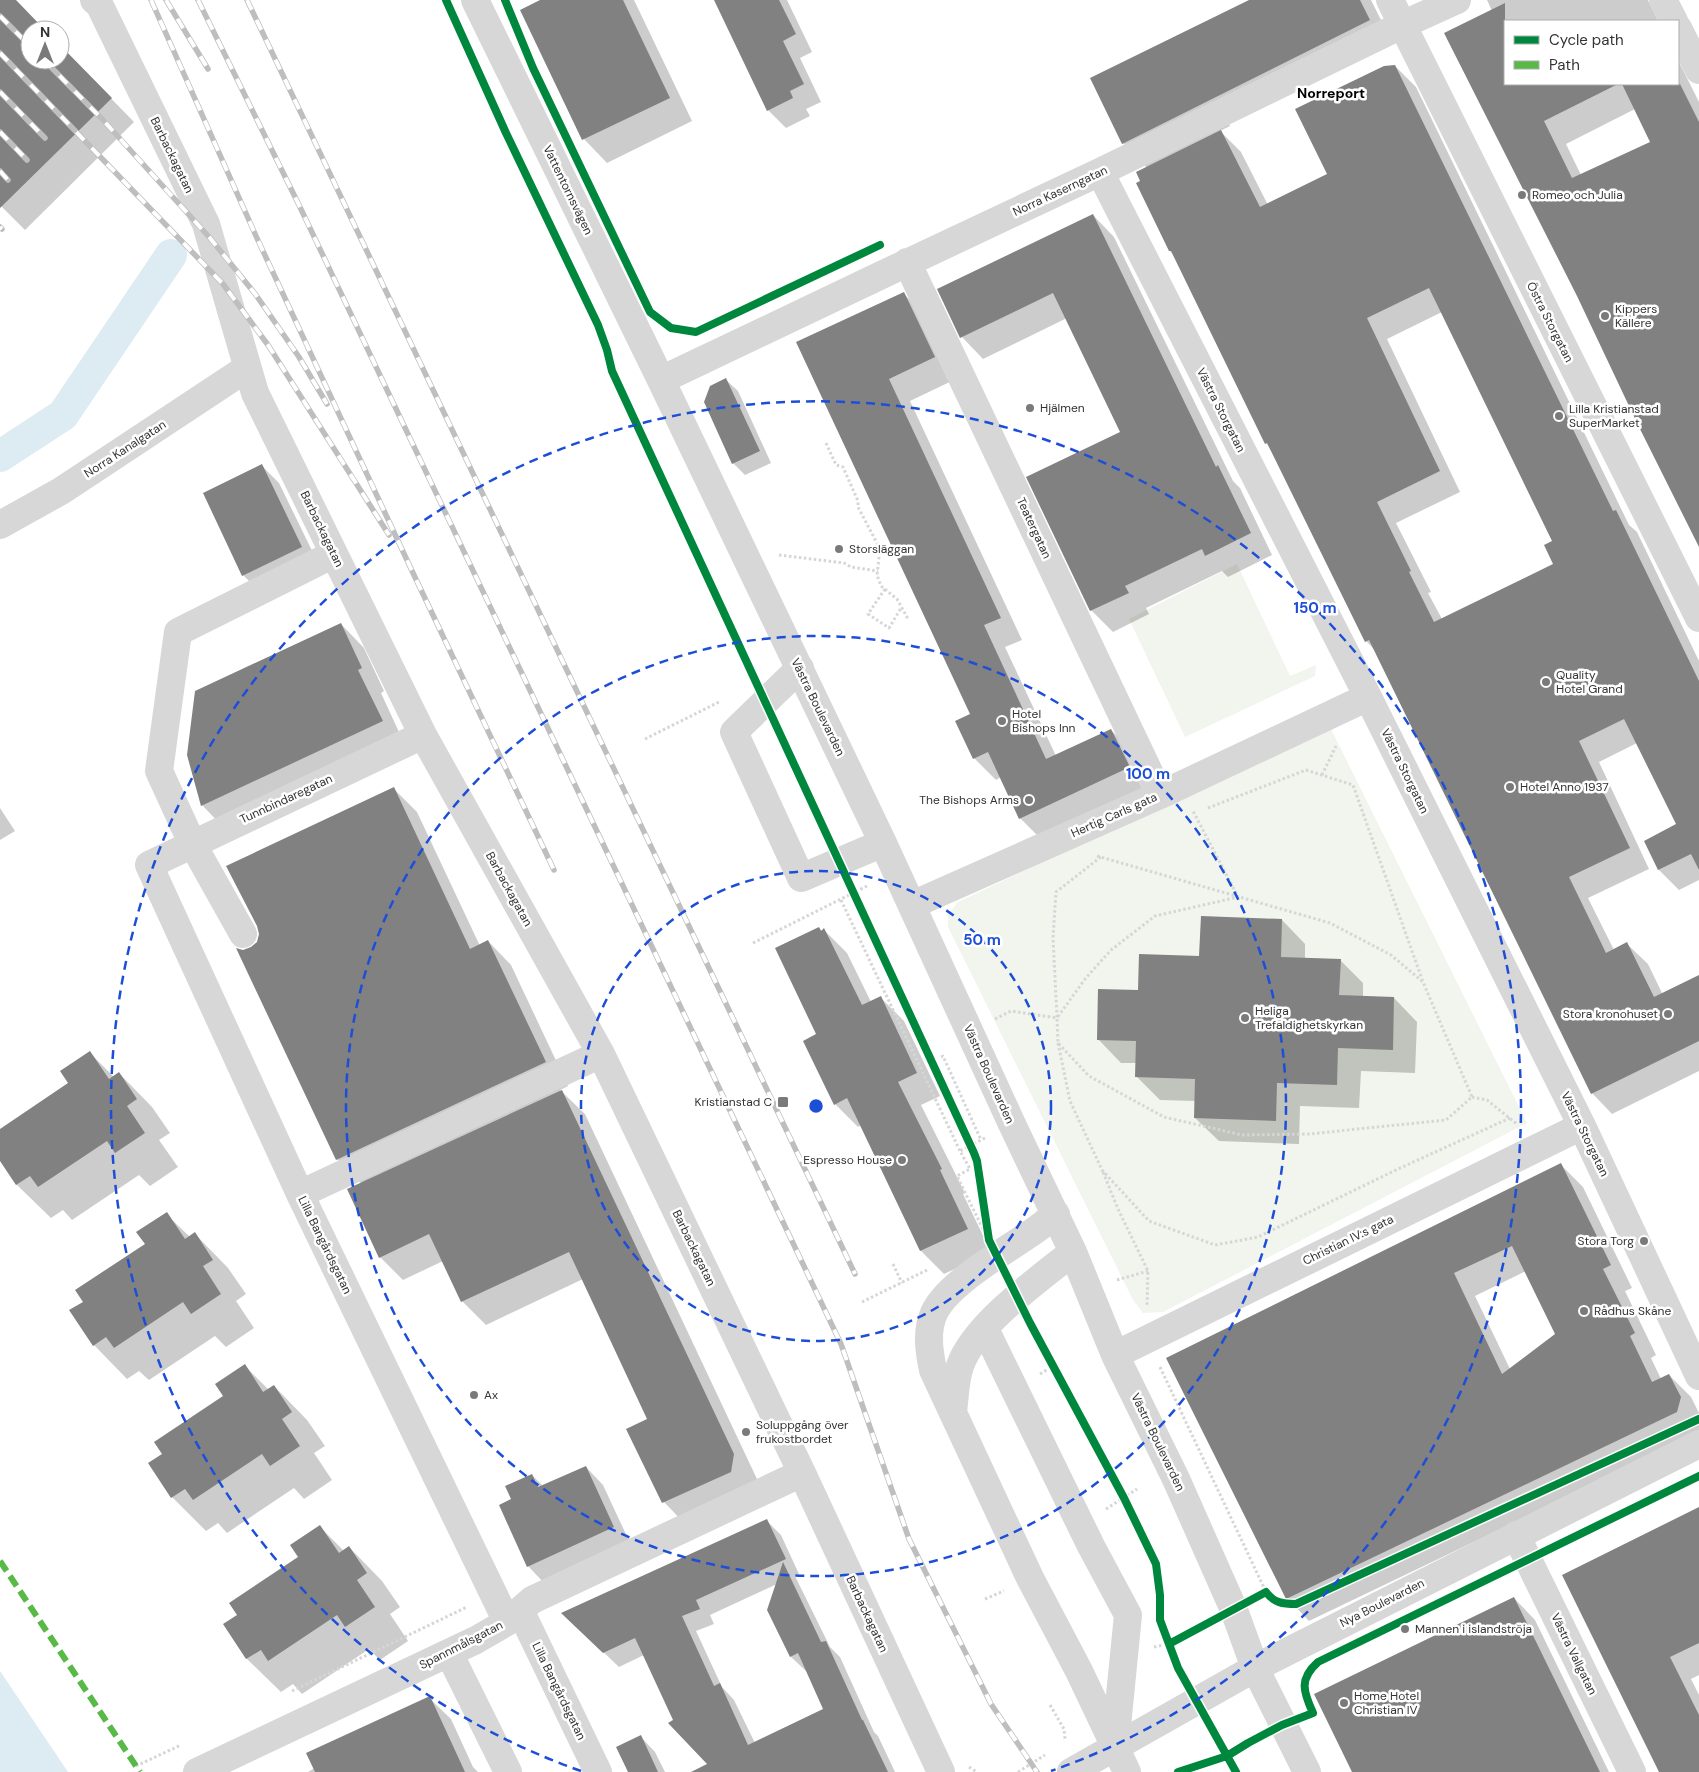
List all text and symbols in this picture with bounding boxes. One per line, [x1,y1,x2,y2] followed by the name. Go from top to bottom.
[20,20,70,70] north arrow
[1504,20,1679,85] legend
[40,23,50,41] text: N
[1549,30,1624,50] text: Cycle path
[1549,55,1580,75] text: Path
[1297,84,1365,102] district label: Norreport
[147,114,197,196] street label: Barbackagatan
[539,142,597,238] street label: Vattentornsvägen
[1010,162,1110,220] street label: Norra Kaserngatan
[1532,187,1623,203] place label: Romeo och Julia
[1516,189,1528,201] marker: Romeo och Julia
[1523,279,1577,365] street label: Östra Storgatan
[1615,301,1657,331] place label: Kippers Källere
[1599,310,1611,322] marker: Kippers Källere
[1193,365,1249,455] street label: Västra Storgatan
[1040,400,1085,416] place label: Hjälmen
[1569,401,1659,431] place label: Lilla Kristianstad SuperMarket
[1024,402,1036,414] marker: Hjälmen
[1553,410,1565,422] marker: Lilla Kristianstad SuperMarket
[81,416,169,481] street label: Norra Kanalgatan
[297,488,347,570] street label: Barbackagatan
[1013,495,1055,561] street label: Teatergatan
[849,541,914,557] place label: Storsläggan
[833,543,845,555] marker: Storsläggan
[1294,598,1337,618] text: 150 m
[787,655,849,759] street label: Västra Boulevarden
[1556,667,1623,697] place label: Quality Hotel Grand
[1540,676,1552,688] marker: Quality Hotel Grand
[1012,706,1076,736] place label: Hotel Bishops Inn
[996,715,1008,727] marker: Hotel Bishops Inn
[1378,726,1433,816] street label: Västra Storgatan
[1126,764,1170,784] text: 100 m
[237,771,335,827] street label: Tunnbindaregatan
[1520,779,1609,795] place label: Hotel Anno 1937
[1504,781,1516,793] marker: Hotel Anno 1937
[1068,789,1160,841] street label: Hertig Carls gata
[919,792,1019,808] place label: The Bishops Arms
[1023,794,1035,806] marker: The Bishops Arms
[482,849,536,929] street label: Barbackagatan
[963,930,1001,950] text: 50 m
[1255,1003,1363,1033] place label: Heliga Trefaldighetskyrkan
[1563,1006,1658,1022] place label: Stora kronohuset
[1662,1008,1674,1020] marker: Stora kronohuset
[1239,1012,1251,1024] marker: Heliga Trefaldighetskyrkan
[960,1022,1018,1126] street label: Västra Boulevarden
[1558,1089,1613,1179] street label: Västra Storgatan
[695,1094,772,1110] place label: Kristianstad C
[776,1095,790,1109] marker: Kristianstad C
[807,1097,825,1115] centre of rings
[803,1152,892,1168] place label: Espresso House
[896,1154,908,1166] marker: Espresso House
[294,1193,356,1297] street label: Lilla Bangårdsgatan
[669,1207,719,1289] street label: Barbackagatan
[1300,1211,1396,1269] street label: Christian IV:s gata
[1577,1233,1634,1249] place label: Stora Torg
[1638,1235,1650,1247] marker: Stora Torg
[1594,1303,1671,1319] place label: Rådhus Skåne
[1578,1305,1590,1317] marker: Rådhus Skåne
[484,1387,498,1403] place label: Ax
[468,1389,480,1401] marker: Ax
[1127,1390,1189,1494] street label: Västra Boulevarden
[756,1417,849,1447] place label: Soluppgång över frukostbordet
[740,1426,752,1438] marker: Soluppgång över frukostbordet
[842,1573,892,1655] street label: Barbackagatan
[1337,1575,1427,1631] street label: Nya Boulevarden
[1547,1611,1601,1698] street label: Västra Vallgatan
[416,1617,506,1673] street label: Spannmålsgatan
[1415,1621,1532,1637] place label: Mannen i islandströja
[1399,1623,1411,1635] marker: Mannen i islandströja
[528,1639,590,1743] street label: Lilla Bangårdsgatan
[1354,1688,1419,1718] place label: Home Hotel Christian IV
[1338,1697,1350,1709] marker: Home Hotel Christian IV

